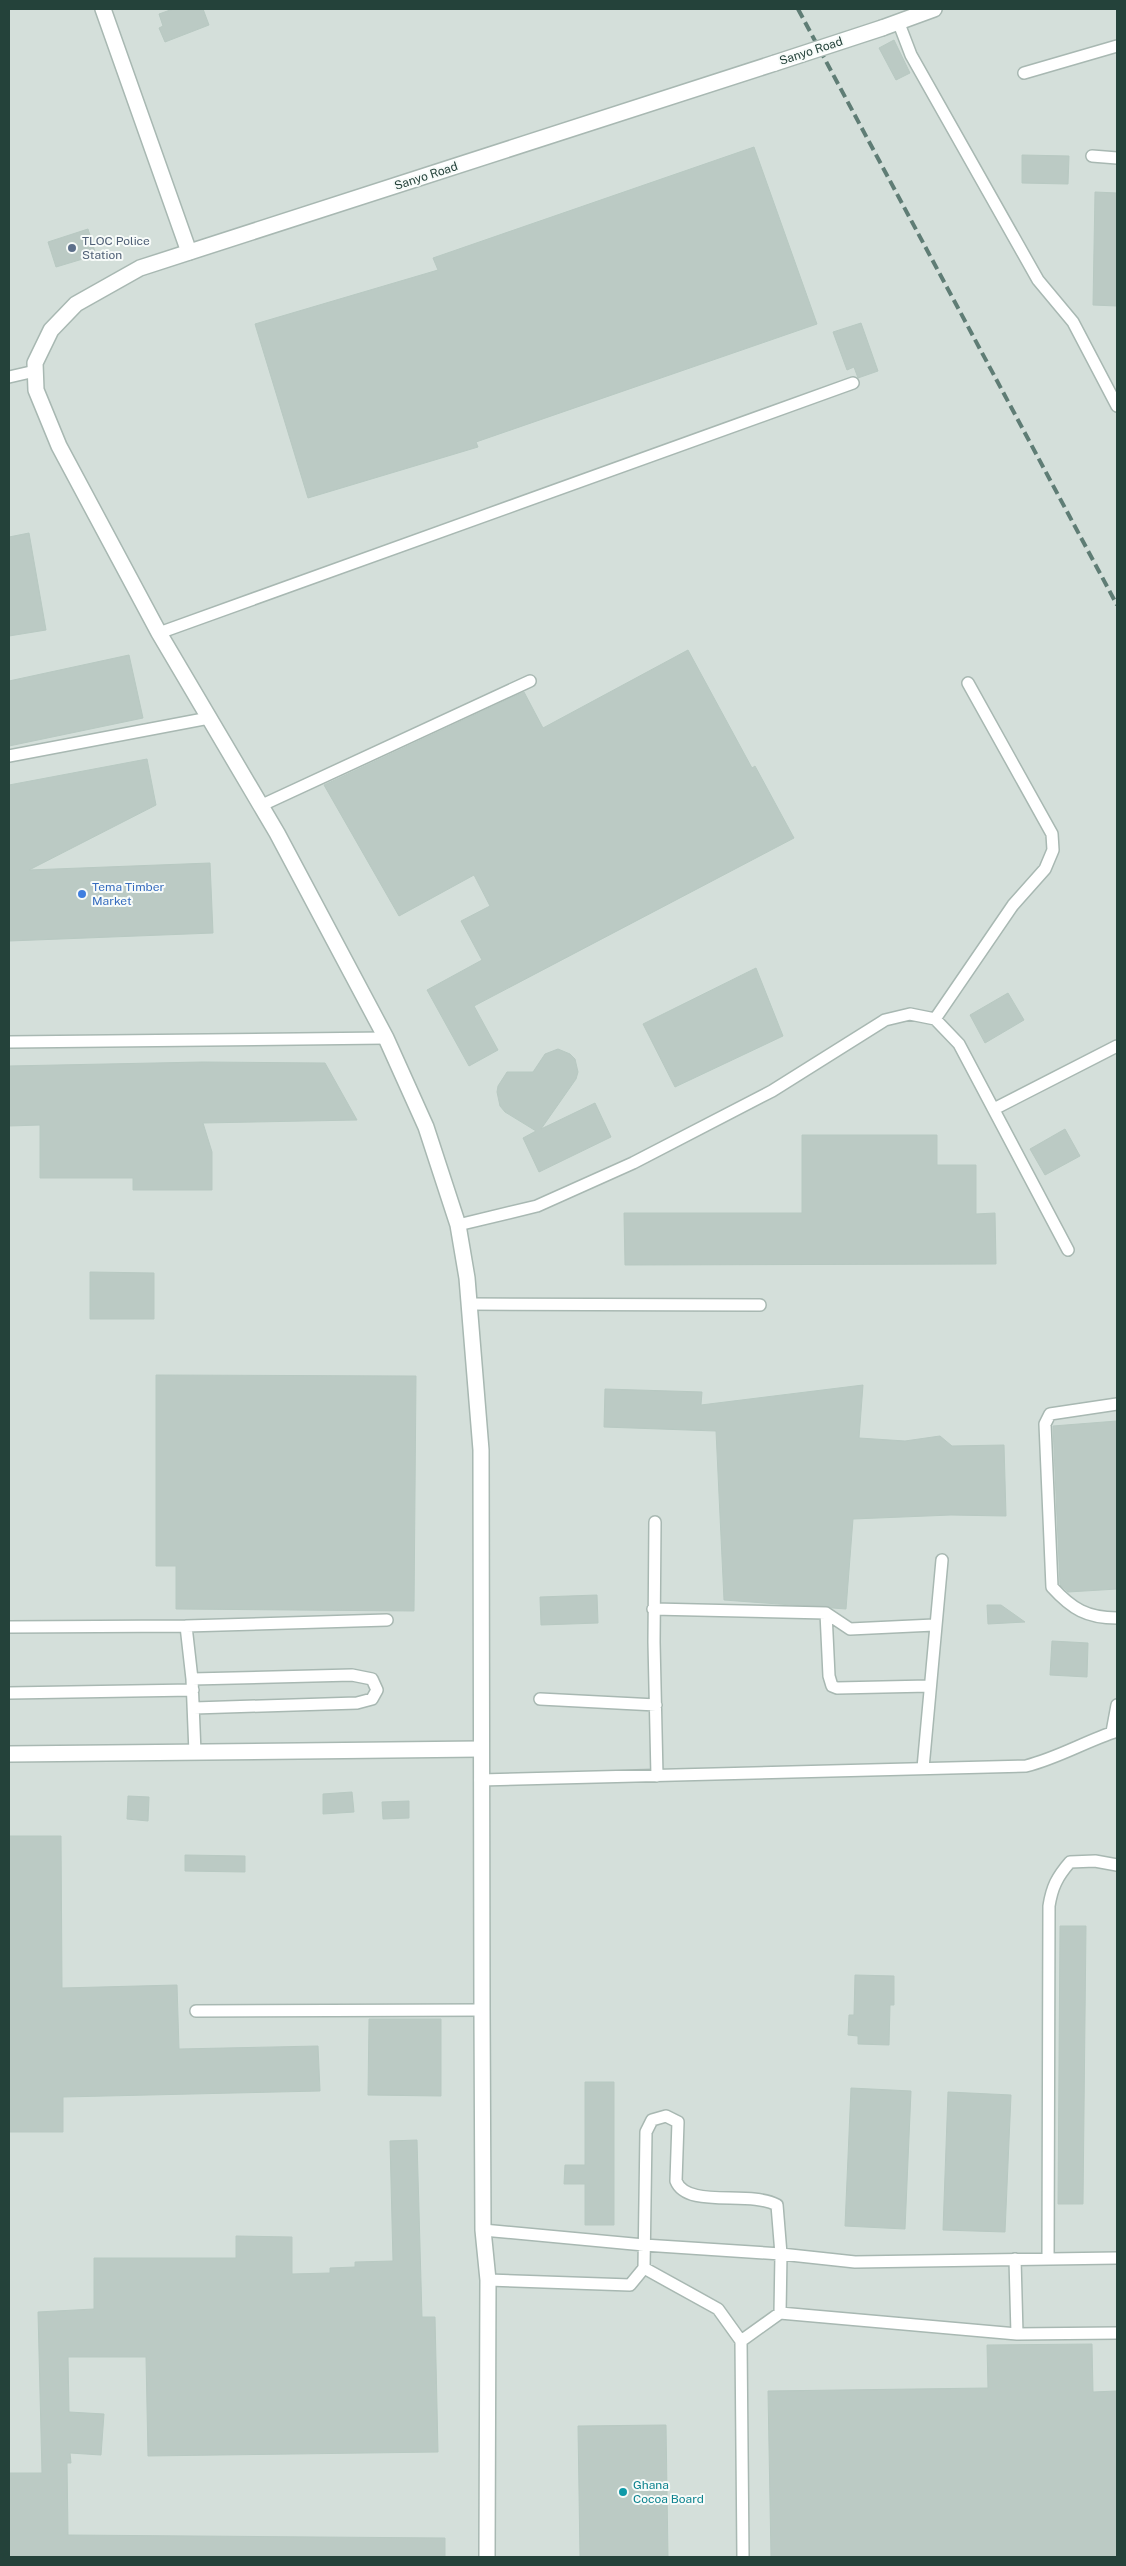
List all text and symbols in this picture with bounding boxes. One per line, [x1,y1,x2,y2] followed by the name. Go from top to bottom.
[778,34,844,68] street label: Sanyo Road
[393,159,459,193] street label: Sanyo Road
[82,234,150,262] place label: TLOC Police Station
[66,242,78,254] marker: TLOC Police Station
[92,880,165,908] place label: Tema Timber Market
[76,888,88,900] marker: Tema Timber Market
[633,2478,704,2506] place label: Ghana Cocoa Board
[617,2486,629,2498] marker: Ghana Cocoa Board

